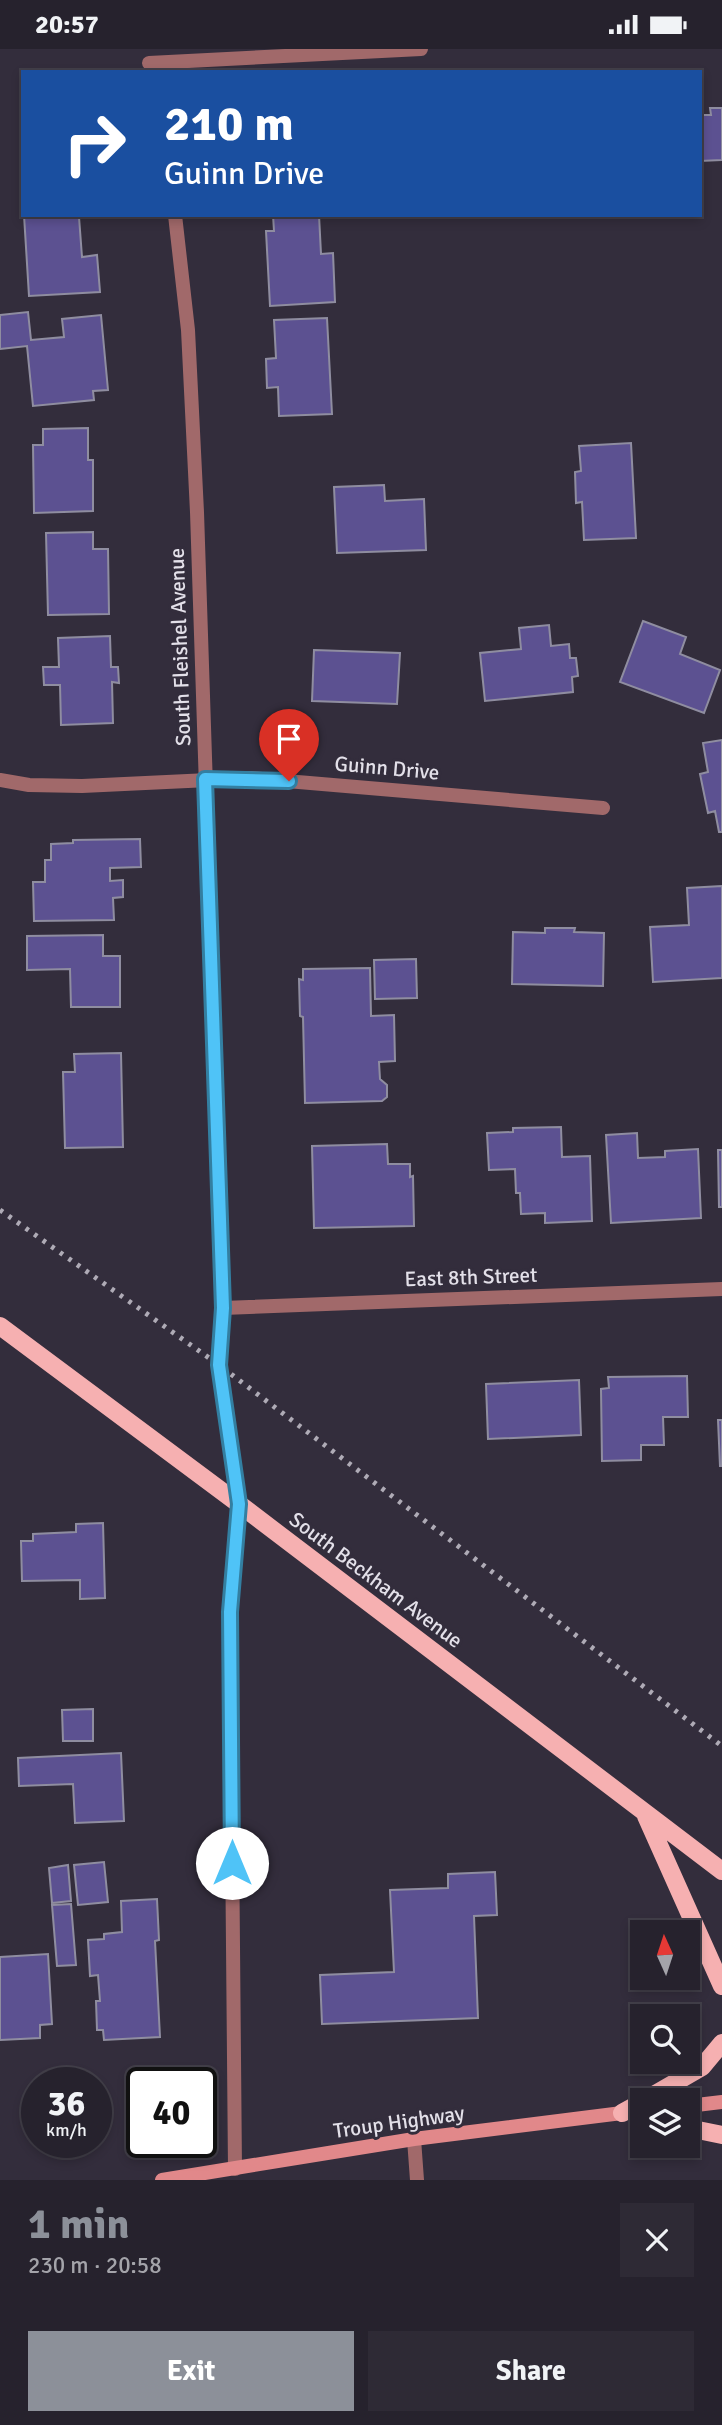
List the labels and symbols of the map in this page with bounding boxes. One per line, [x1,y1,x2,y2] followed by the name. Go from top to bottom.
[164,548,196,746] street label: South Fleishel Avenue
[259,709,319,781] pin
[334,750,440,786] street label: Guinn Drive
[404,1262,538,1292] street label: East 8th Street
[284,1506,468,1654] street label: South Beckham Avenue
[195,1826,269,1900] position arrow
[630,1920,700,1990] north arrow
[126,2067,217,2158] speed limit sign: 40
[332,2100,466,2144] street label: Troup Highway

